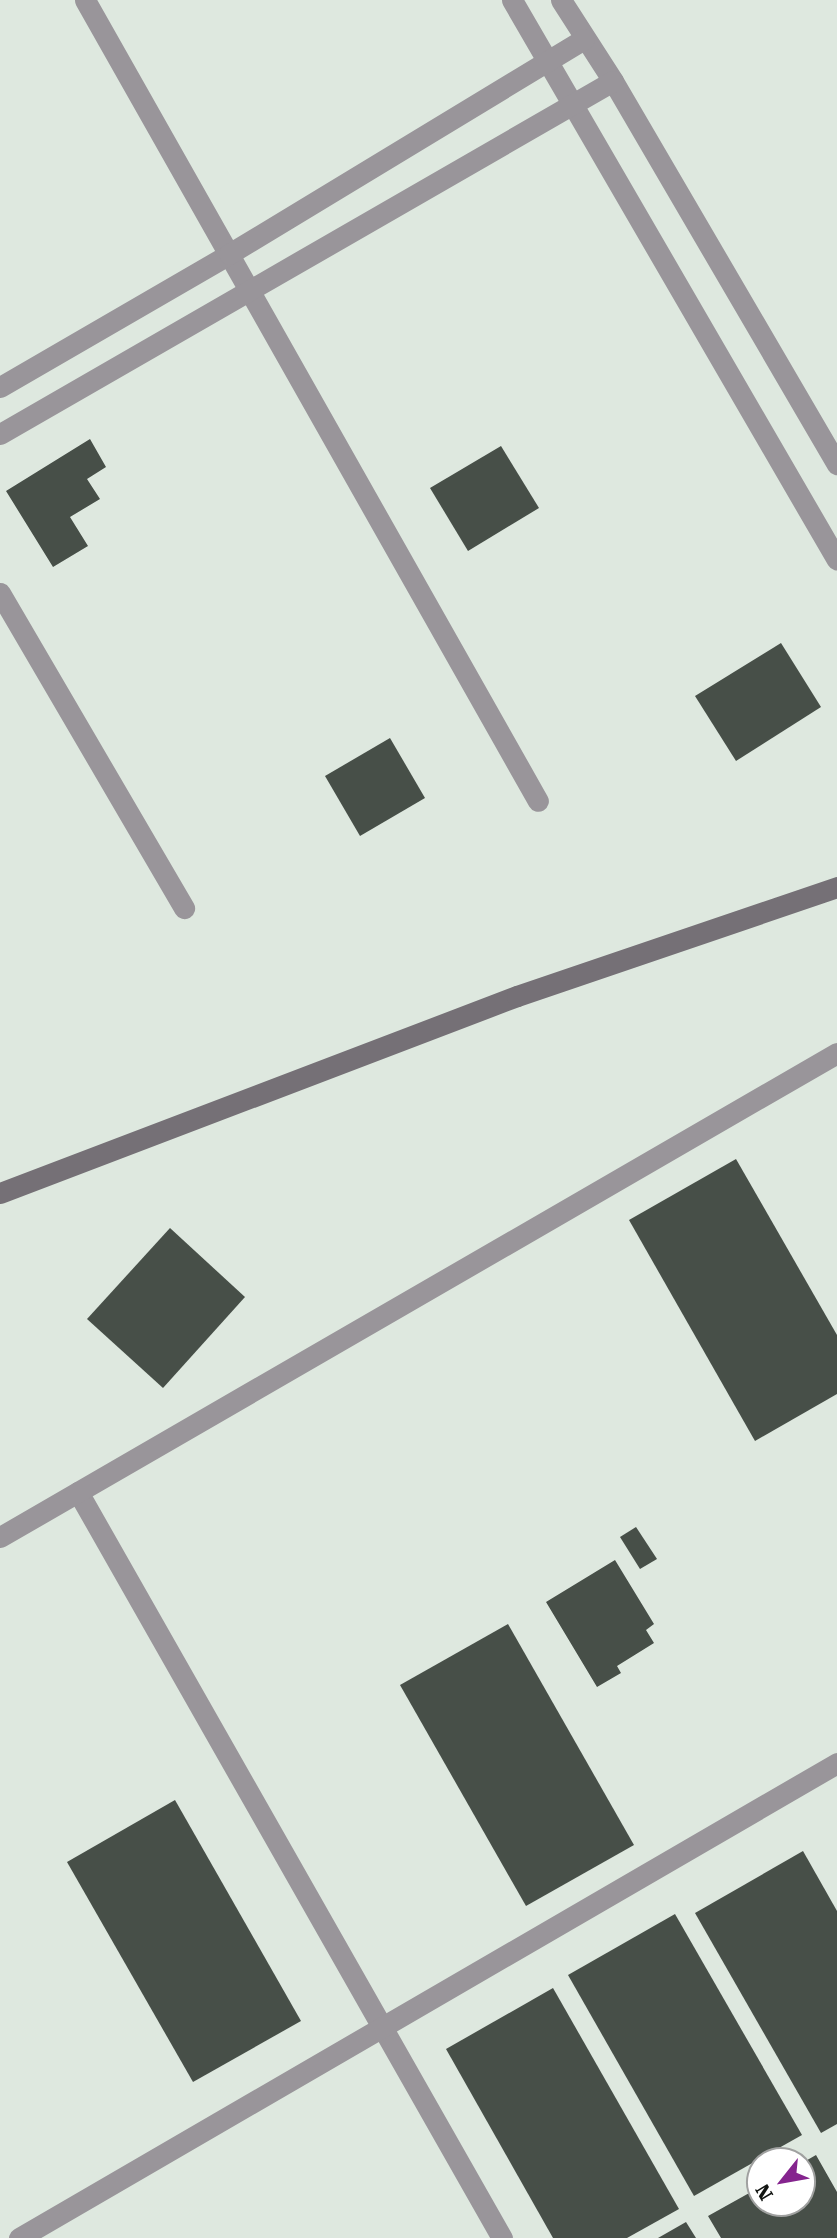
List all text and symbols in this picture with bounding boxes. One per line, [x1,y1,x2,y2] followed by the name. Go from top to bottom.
[746,2147,816,2217] north arrow
[751,2180,778,2204] text: N

